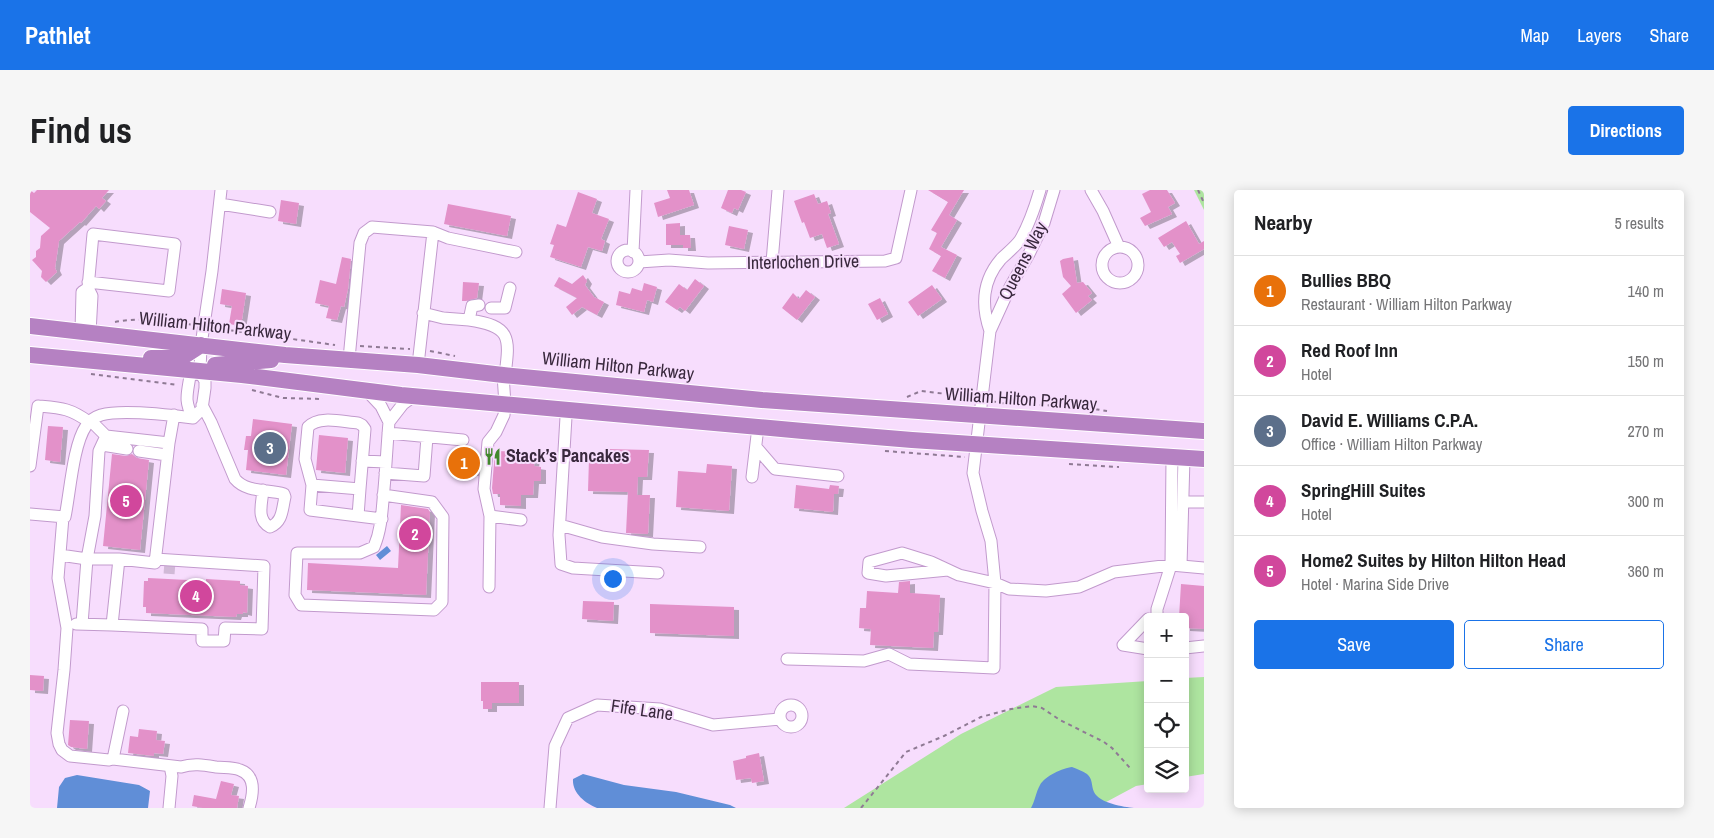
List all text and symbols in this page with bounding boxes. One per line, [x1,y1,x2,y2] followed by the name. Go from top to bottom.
[25,19,91,51] text: Pathlet
[1521,23,1549,48] text: Map
[1577,23,1622,48] text: Layers
[1650,23,1689,48] text: Share
[1568,106,1684,155] button: Directions
[30,107,132,154] text: Find us
[1254,208,1312,237] text: Nearby
[1614,212,1664,234] text: 5 results
[992,217,1053,304] street label: Queens Way
[747,248,859,275] street label: Interlochen Drive
[1301,267,1391,293] text: Bullies BBQ
[1266,280,1274,302] text: 1
[1628,280,1664,302] text: 140 m
[1301,293,1512,315] text: Restaurant · William Hilton Parkway
[138,305,293,346] street label: William Hilton Parkway
[1301,337,1398,363] text: Red Roof Inn
[541,345,696,386] street label: William Hilton Parkway
[1266,350,1274,372] text: 2
[1628,350,1664,372] text: 150 m
[1301,363,1332,385] text: Hotel
[944,381,1099,416] street label: William Hilton Parkway
[1301,407,1478,433] text: David E. Williams C.P.A.
[1266,420,1274,442] text: 3
[1628,420,1664,442] text: 270 m
[254,429,286,467] pin: 3
[1301,433,1482,455] text: Office · William Hilton Parkway
[506,443,629,468] place label: Stack’s Pancakes
[448,444,480,482] pin: 1
[482,446,502,466] restaurant icon: Stack’s Pancakes
[1301,477,1426,503] text: SpringHill Suites
[110,482,142,520] pin: 5
[1266,490,1274,512] text: 4
[1628,490,1664,512] text: 300 m
[1301,503,1332,525] text: Hotel
[399,515,431,553] pin: 2
[1301,547,1566,573] text: Home2 Suites by Hilton Hilton Head
[1266,560,1274,582] text: 5
[1628,560,1664,582] text: 360 m
[600,566,626,592] your location
[1301,573,1449,595] text: Hotel · Marina Side Drive
[180,577,212,615] pin: 4
[1144,613,1189,793] map controls
[1144,613,1189,658] button: +
[1254,620,1454,669] button: Save
[1464,620,1664,669] button: Share
[1144,658,1189,703] button: −
[609,693,675,726] street label: Fife Lane
[1144,703,1189,748] button: locate
[1144,748,1189,793] button: layers

